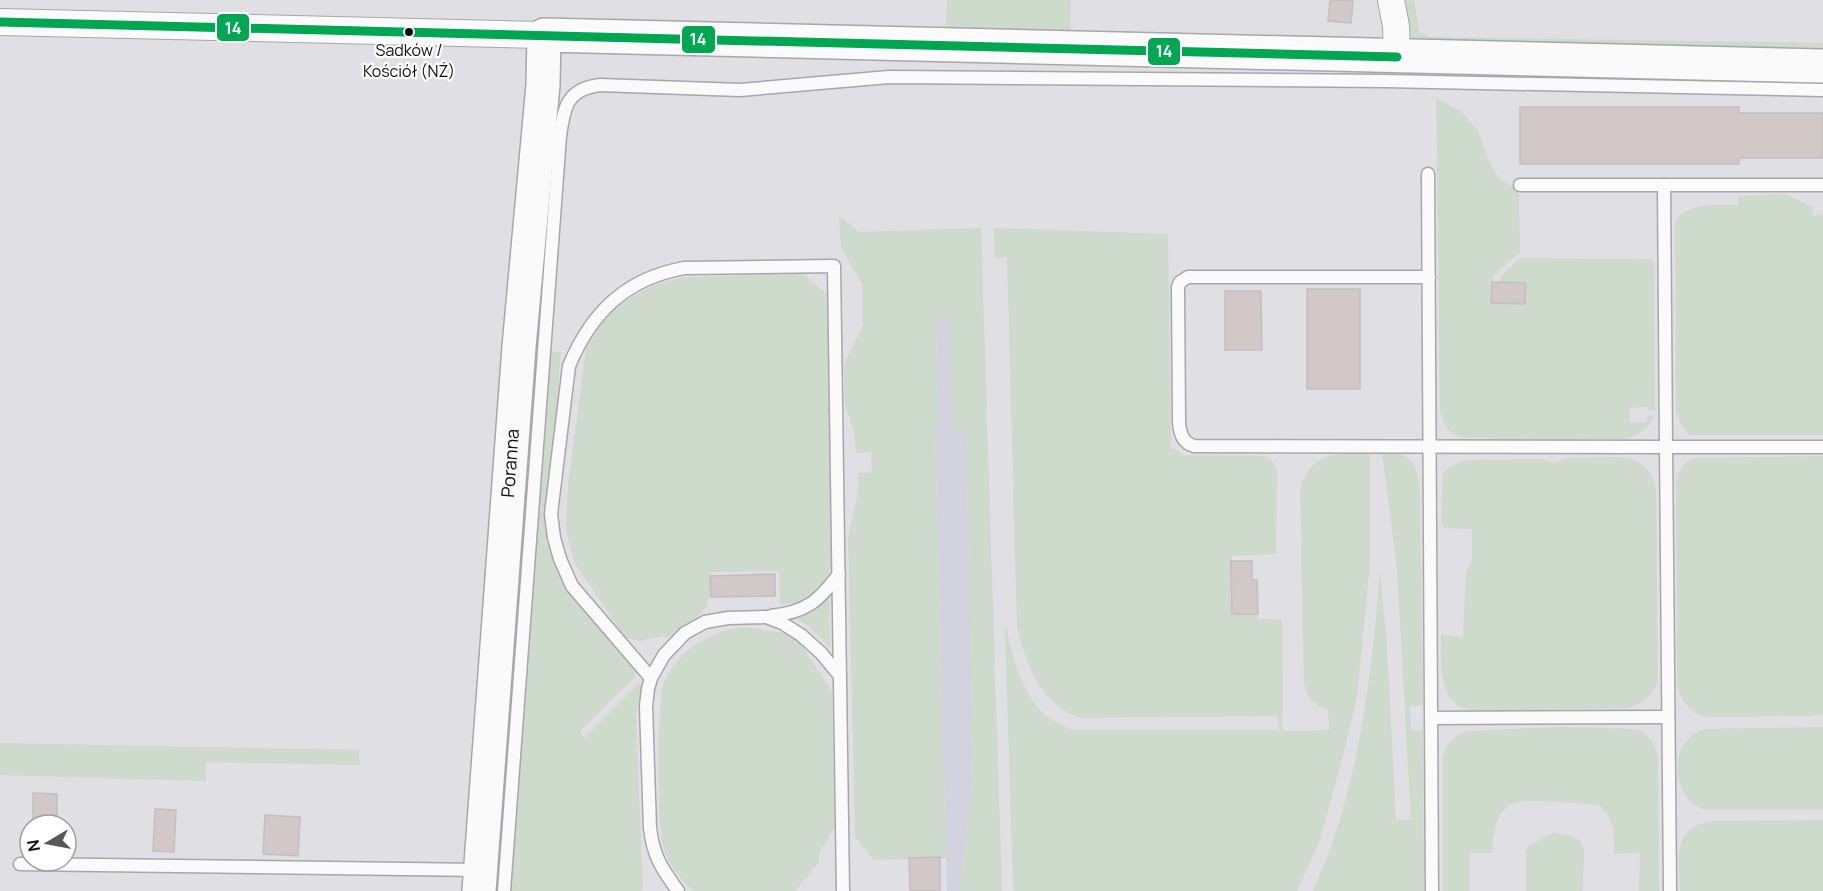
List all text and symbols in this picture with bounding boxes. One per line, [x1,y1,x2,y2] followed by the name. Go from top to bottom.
[216,13,250,42] line badge: 14
[225,17,241,39] text: 14
[681,25,716,54] line badge: 14
[403,26,415,38] marker: Sadków / Kościół (NŻ)
[690,28,706,50] text: 14
[1147,37,1181,66] line badge: 14
[363,39,455,82] place label: Sadków / Kościół (NŻ)
[1156,40,1172,62] text: 14
[495,428,524,498] street label: Poranna
[18,813,78,873] north arrow
[21,838,45,853] text: N

